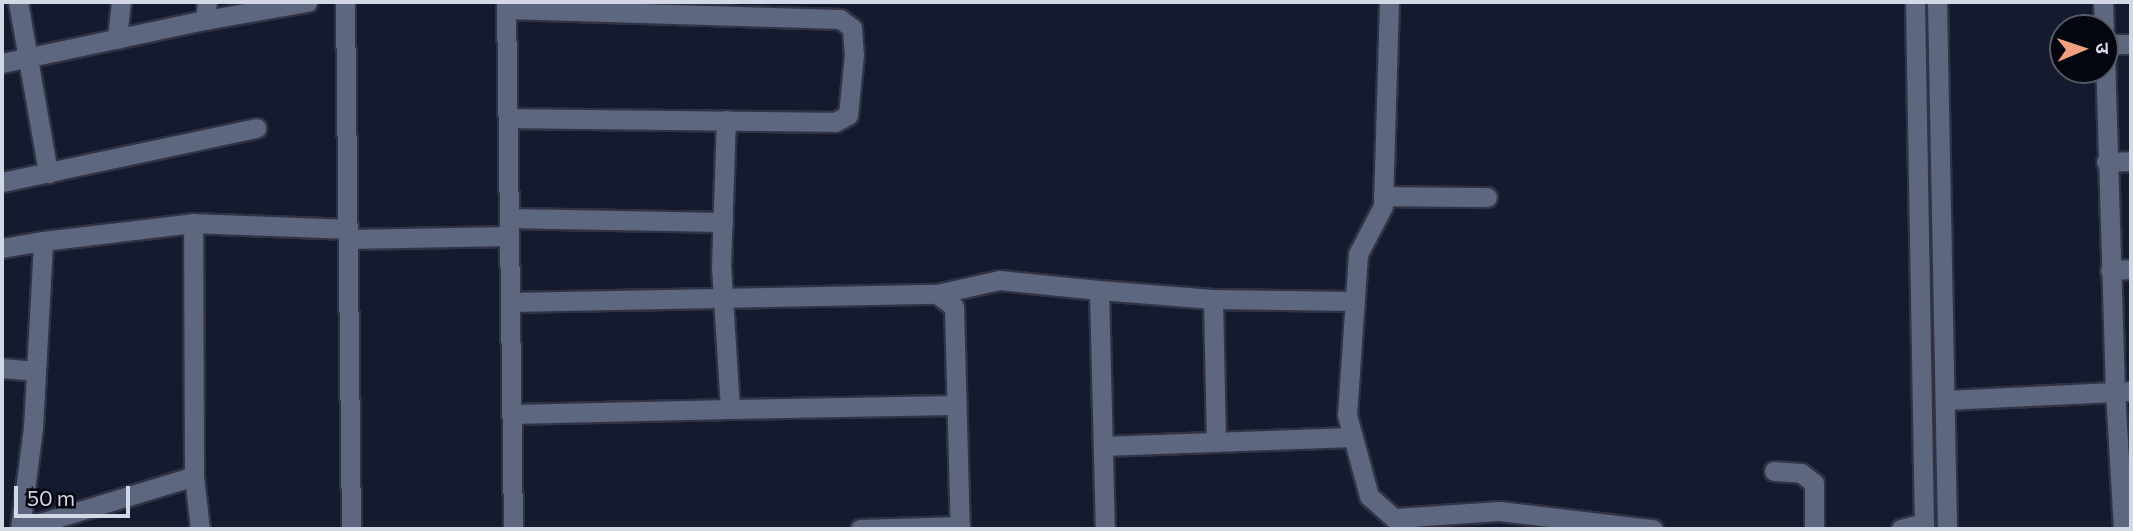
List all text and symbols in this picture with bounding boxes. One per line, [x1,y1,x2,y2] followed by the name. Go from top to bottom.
[2049,14,2119,84] north arrow
[2092,42,2115,54] text: उ
[18,472,133,516] scale bar
[27,485,75,510] text: 50 m

